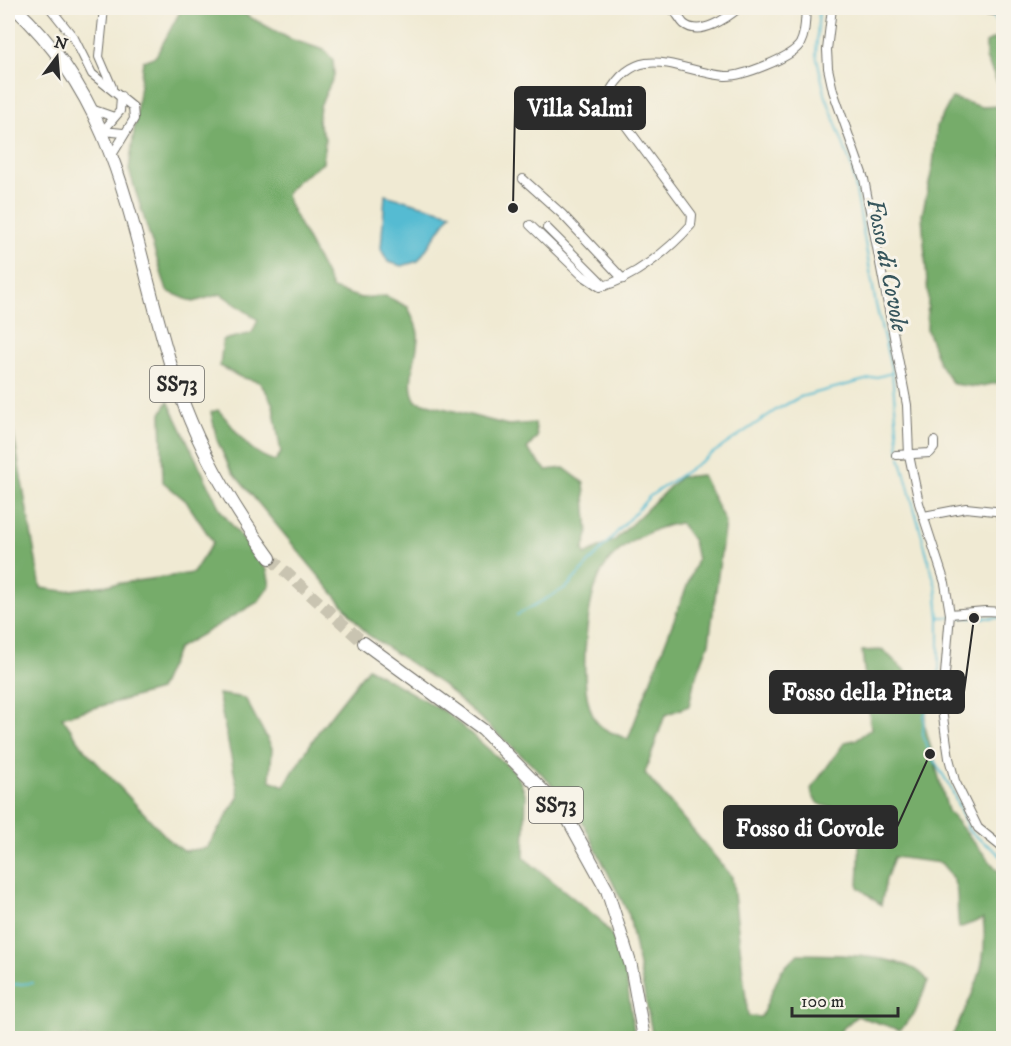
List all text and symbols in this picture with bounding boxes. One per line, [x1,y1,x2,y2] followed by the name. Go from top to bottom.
[27,27,87,87] north arrow
[52,32,70,55] text: N
[515,87,645,129] callout: Villa Salmi
[526,94,633,124] text: Villa Salmi
[859,196,915,335] water label: Fosso di Covole
[150,366,204,402] road number: SS73
[770,671,964,713] callout: Fosso della Pineta
[782,678,953,708] text: Fosso della Pineta
[529,787,583,823] road number: SS73
[724,806,897,848] callout: Fosso di Covole
[736,814,884,844] text: Fosso di Covole
[792,980,898,1018] scale bar
[801,991,844,1013] text: 100 m

